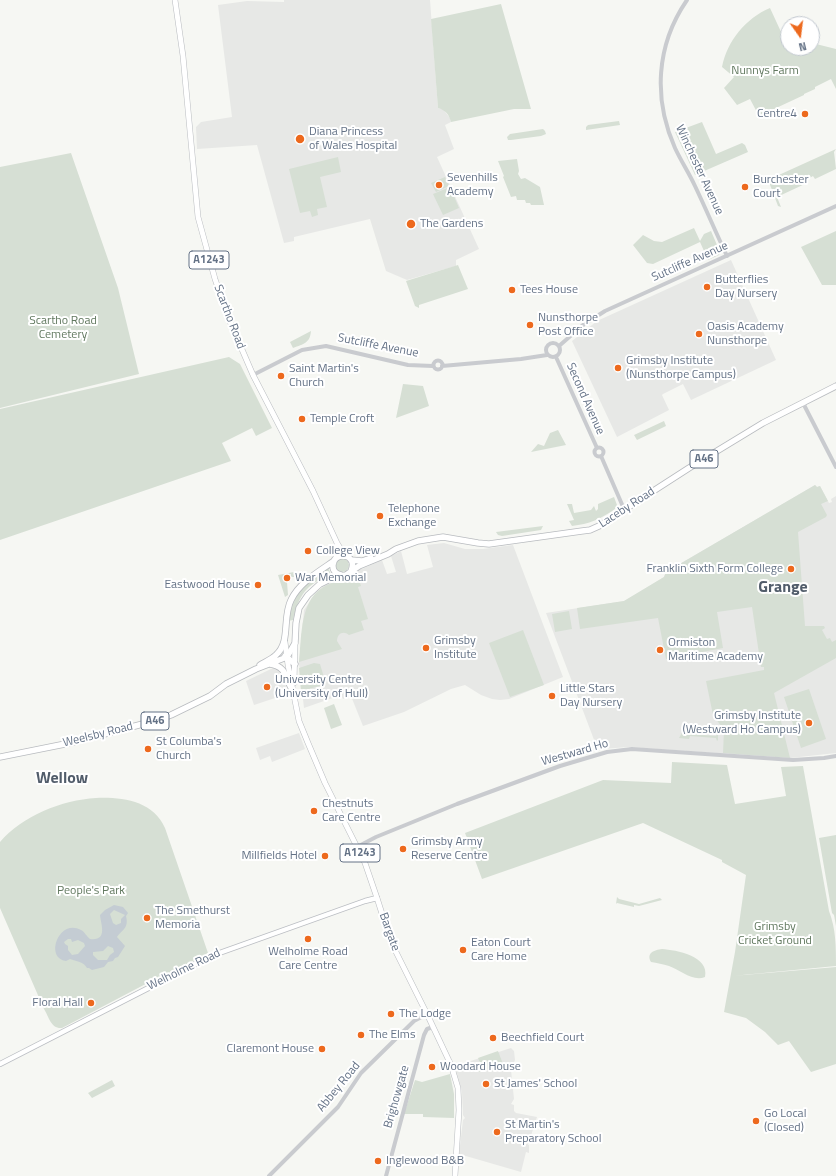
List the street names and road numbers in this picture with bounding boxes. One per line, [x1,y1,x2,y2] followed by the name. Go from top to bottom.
[672,123,726,217] street label: Winchester Avenue
[650,239,730,285] street label: Sutcliffe Avenue
[189,251,229,269] road number: A1243
[210,283,248,351] street label: Scartho Road
[336,331,420,361] street label: Sutcliffe Avenue
[563,361,607,437] street label: Second Avenue
[690,450,718,468] road number: A46
[596,485,658,531] street label: Laceby Road
[141,712,169,730] road number: A46
[62,719,134,751] street label: Weelsby Road
[540,737,610,769] street label: Westward Ho
[340,844,380,862] road number: A1243
[375,911,403,953] street label: Bargate
[145,946,223,994] street label: Welholme Road
[314,1059,364,1115] street label: Abbey Road
[381,1064,413,1130] street label: Brighowgate

